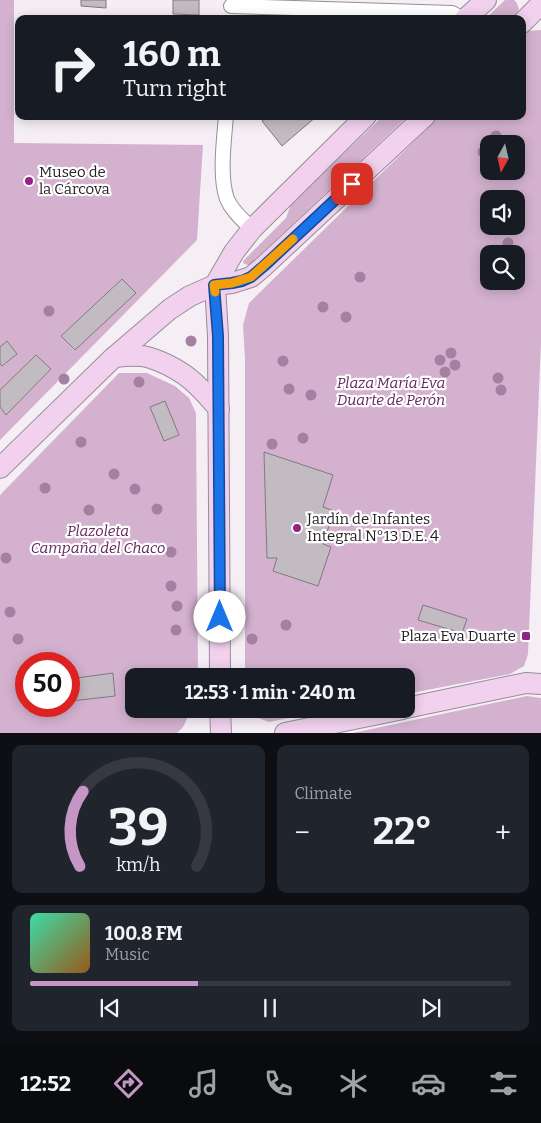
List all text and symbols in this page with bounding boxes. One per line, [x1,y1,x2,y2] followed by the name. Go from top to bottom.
[123,33,221,75] text: 160 m
[40,35,105,100] icon: right
[123,75,226,102] text: Turn right
[480,135,525,180] north arrow
[480,135,525,290] map controls
[39,163,110,198] place label: Museo de la Cárcova
[331,163,373,205] pin
[338,170,366,198] icon: arrive
[23,175,35,187] marker: Museo de la Cárcova
[480,190,525,235] button: sound
[480,245,525,290] button: search
[337,374,445,409] park label: Plaza María Eva Duarte de Perón
[306,510,439,545] place label: Jardín de Infantes Integral N°13 D.E. 4
[31,522,165,557] park label: Plazoleta Campaña del Chaco
[291,522,303,534] marker: Jardín de Infantes Integral N°13 D.E. 4
[193,590,245,642] position arrow
[401,627,516,645] place label: Plaza Eva Duarte
[520,630,532,642] marker: Plaza Eva Duarte
[15,652,80,717] speed limit sign: 50
[185,681,355,704] text: 12:53 · 1 min · 240 m
[295,784,352,803] text: Climate
[108,796,169,859] text: 39
[373,808,432,854] text: 22°
[295,816,310,849] text: −
[495,816,511,849] text: +
[116,854,160,876] text: km/h
[105,922,183,945] text: 100.8 FM
[105,945,150,964] text: Music
[96,994,124,1022] icon: previous
[256,994,284,1022] icon: pause
[417,994,445,1022] icon: next
[111,1066,146,1101] icon: directions
[186,1066,221,1101] icon: music
[261,1066,296,1101] icon: phone
[336,1066,371,1101] icon: climate
[411,1066,446,1101] icon: car
[486,1066,521,1101] icon: filters
[20,1070,71,1097] text: 12:52

